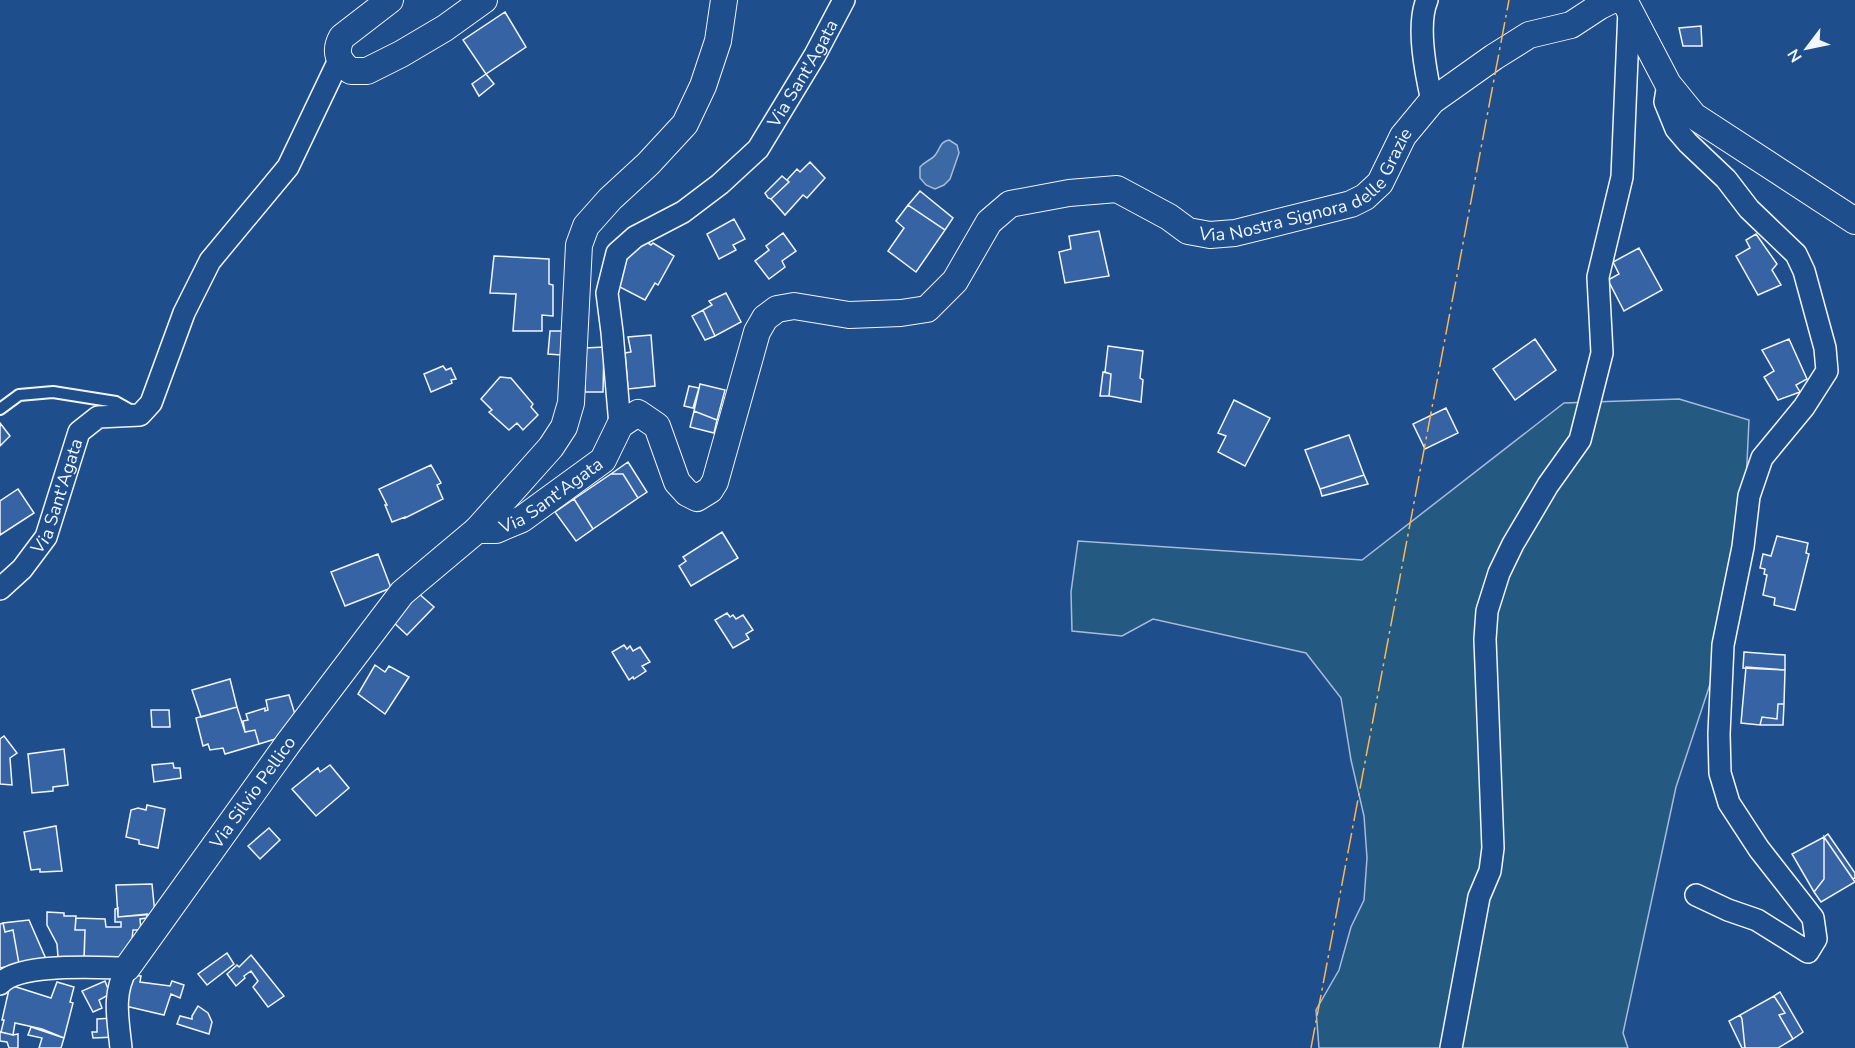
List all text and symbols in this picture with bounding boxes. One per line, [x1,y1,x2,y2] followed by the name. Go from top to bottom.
[761,15,844,133] street label: Via Sant'Agata
[1777,18,1837,78] north arrow
[1783,45,1808,66] text: N
[1196,122,1417,247] street label: Via Nostra Signora delle Grazie
[25,435,88,560] street label: Via Sant'Agata
[495,452,608,540] street label: Via Sant'Agata
[204,731,301,854] street label: Via Silvio Pellico

